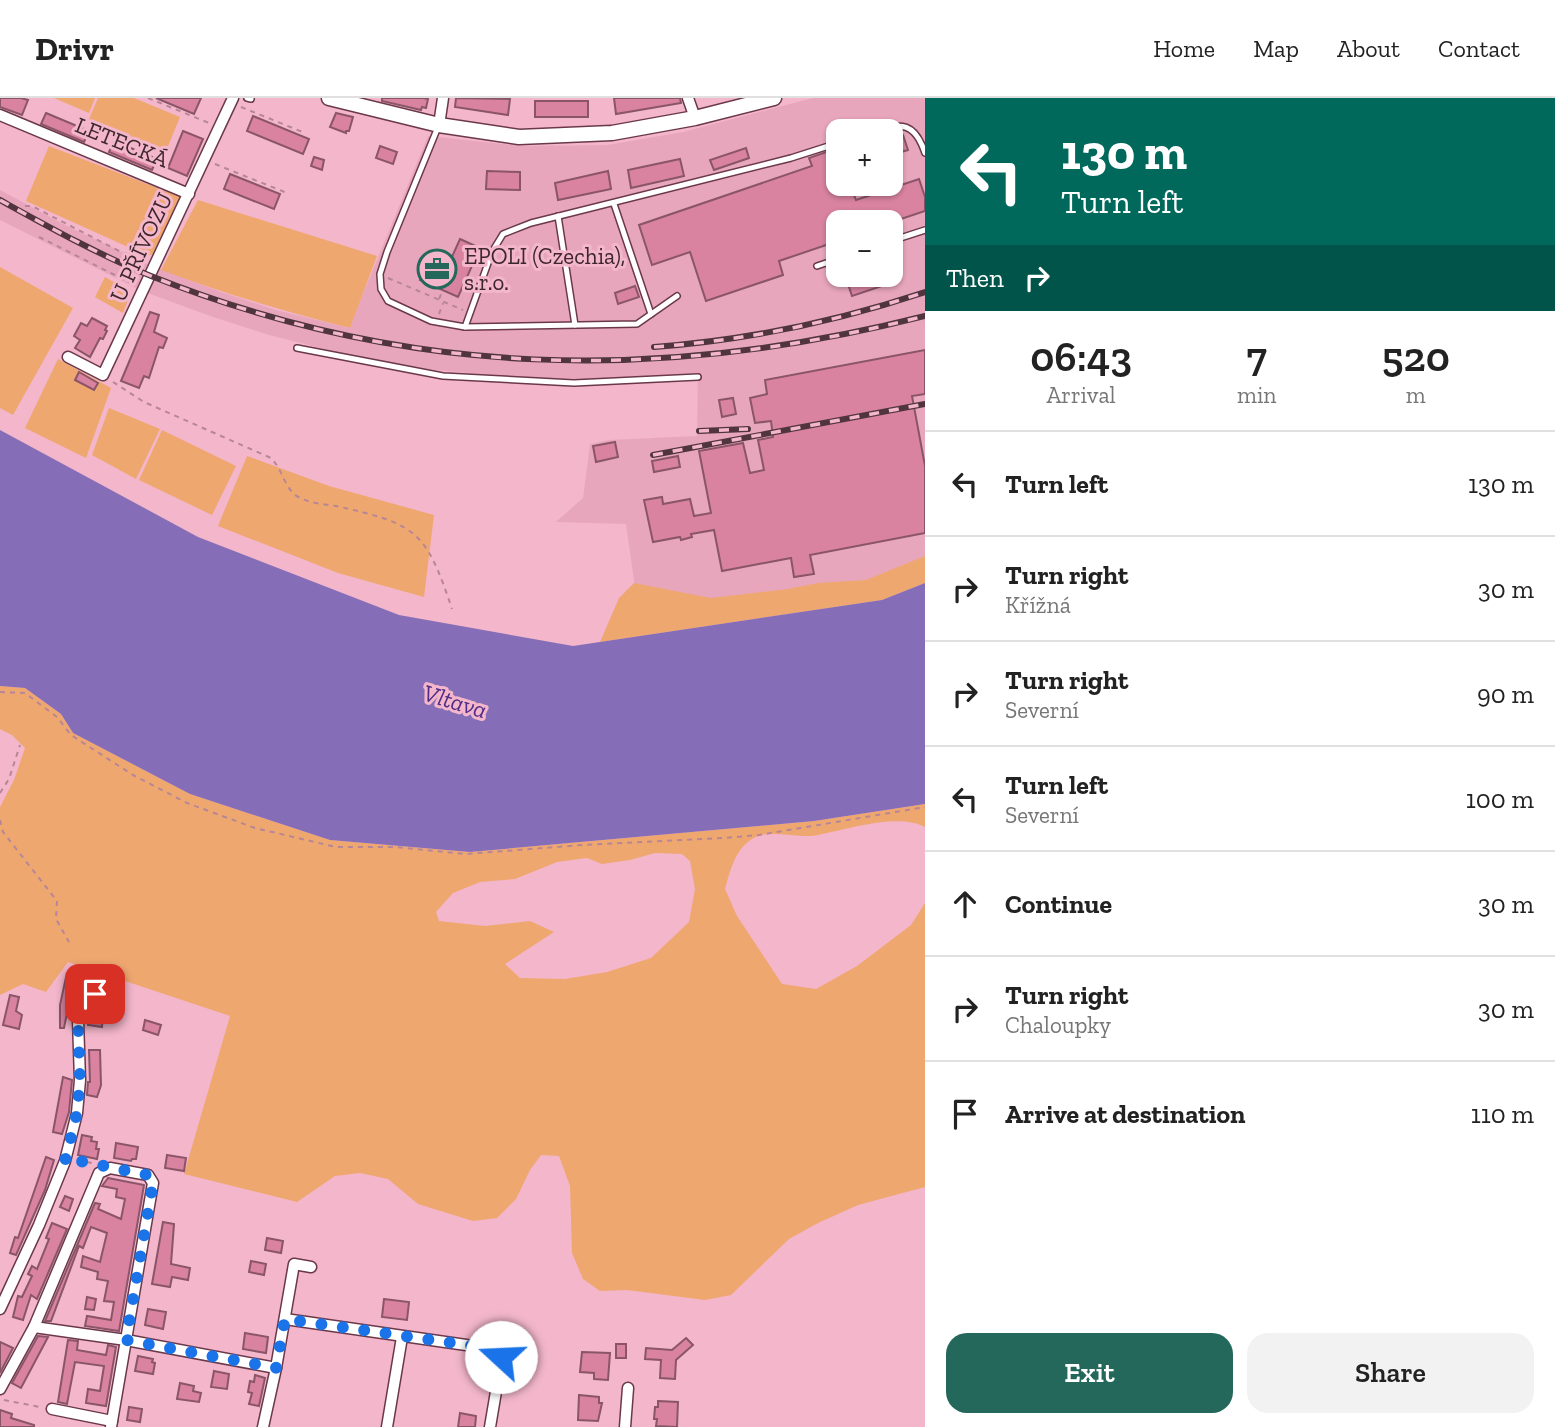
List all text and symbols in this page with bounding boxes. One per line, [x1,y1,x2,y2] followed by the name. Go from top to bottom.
[35,29,114,68] text: Drivr
[1153,34,1215,63] text: Home
[1253,34,1299,63] text: Map
[1337,34,1400,63] text: About
[1438,34,1520,63] text: Contact
[71,111,174,174] street label: LETECKÁ
[826,119,903,287] map controls
[826,119,903,196] button: +
[1061,123,1187,182] text: 130 m
[946,126,1037,217] icon: left
[1061,183,1183,221] text: Turn left
[104,188,178,306] street label: U PŘÍVOZU
[826,210,903,287] button: −
[464,242,625,296] place label: EPOLI (Czechia), s.r.o.
[416,248,458,290] office icon: EPOLI (Czechia), s.r.o.
[1018,259,1056,297] icon: right
[946,262,1004,294] text: Then
[1030,331,1132,382] text: 06:43
[1247,331,1267,382] text: 7
[1382,331,1450,382] text: 520
[1046,381,1116,409] text: Arrival
[1237,381,1277,409] text: min
[1406,381,1426,409] text: m
[946,465,984,503] icon: left
[1005,468,1108,500] text: Turn left
[1468,468,1534,500] text: 130 m
[1005,559,1128,591] text: Turn right
[946,570,984,608] icon: right
[1478,573,1534,605] text: 30 m
[1005,591,1071,619] text: Křížná
[1005,664,1128,696] text: Turn right
[946,675,984,713] icon: right
[420,678,490,724] water label: Vltava
[1477,678,1534,710] text: 90 m
[1005,696,1079,724] text: Severní
[1005,769,1108,801] text: Turn left
[946,780,984,818] icon: left
[1466,783,1534,815] text: 100 m
[1005,801,1079,829] text: Severní
[946,885,984,923] icon: ahead
[1005,888,1112,920] text: Continue
[1478,888,1534,920] text: 30 m
[65,964,125,1024] pin
[76,975,114,1013] icon: arrive
[1005,979,1128,1011] text: Turn right
[946,990,984,1028] icon: right
[1478,993,1534,1025] text: 30 m
[1005,1011,1111,1039] text: Chaloupky
[946,1095,984,1133] icon: arrive
[1005,1098,1245,1130] text: Arrive at destination
[1471,1098,1534,1130] text: 110 m
[464,1320,538,1394] position arrow
[946,1333,1233,1413] button: Exit
[1247,1333,1534,1413] button: Share

